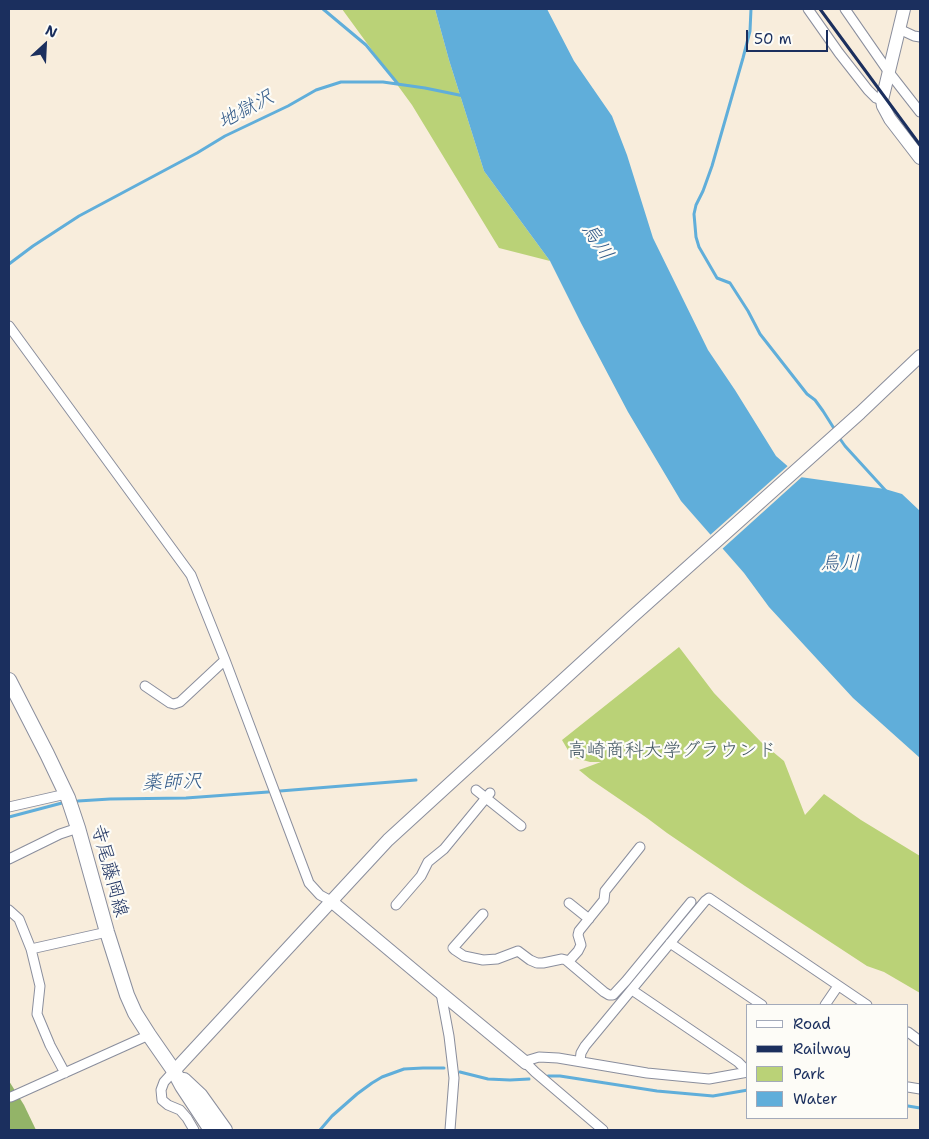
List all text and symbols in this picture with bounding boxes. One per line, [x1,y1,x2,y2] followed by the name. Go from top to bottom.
[20,20,70,70] north arrow
[749,20,832,52] scale bar
[43,21,60,42] text: N
[754,29,792,49] text: 50 m
[214,85,278,135] water label: 地獄沢
[576,219,618,265] water label: 烏川
[820,552,860,576] water label: 烏川
[568,740,776,762] park label: 高崎商科大学グラウンド
[142,770,202,796] water label: 薬師沢
[86,822,132,920] street label: 寺尾藤岡線
[746,1004,909,1119] legend
[793,1014,831,1034] text: Road
[793,1039,851,1059] text: Railway
[793,1064,825,1084] text: Park
[793,1089,837,1109] text: Water

